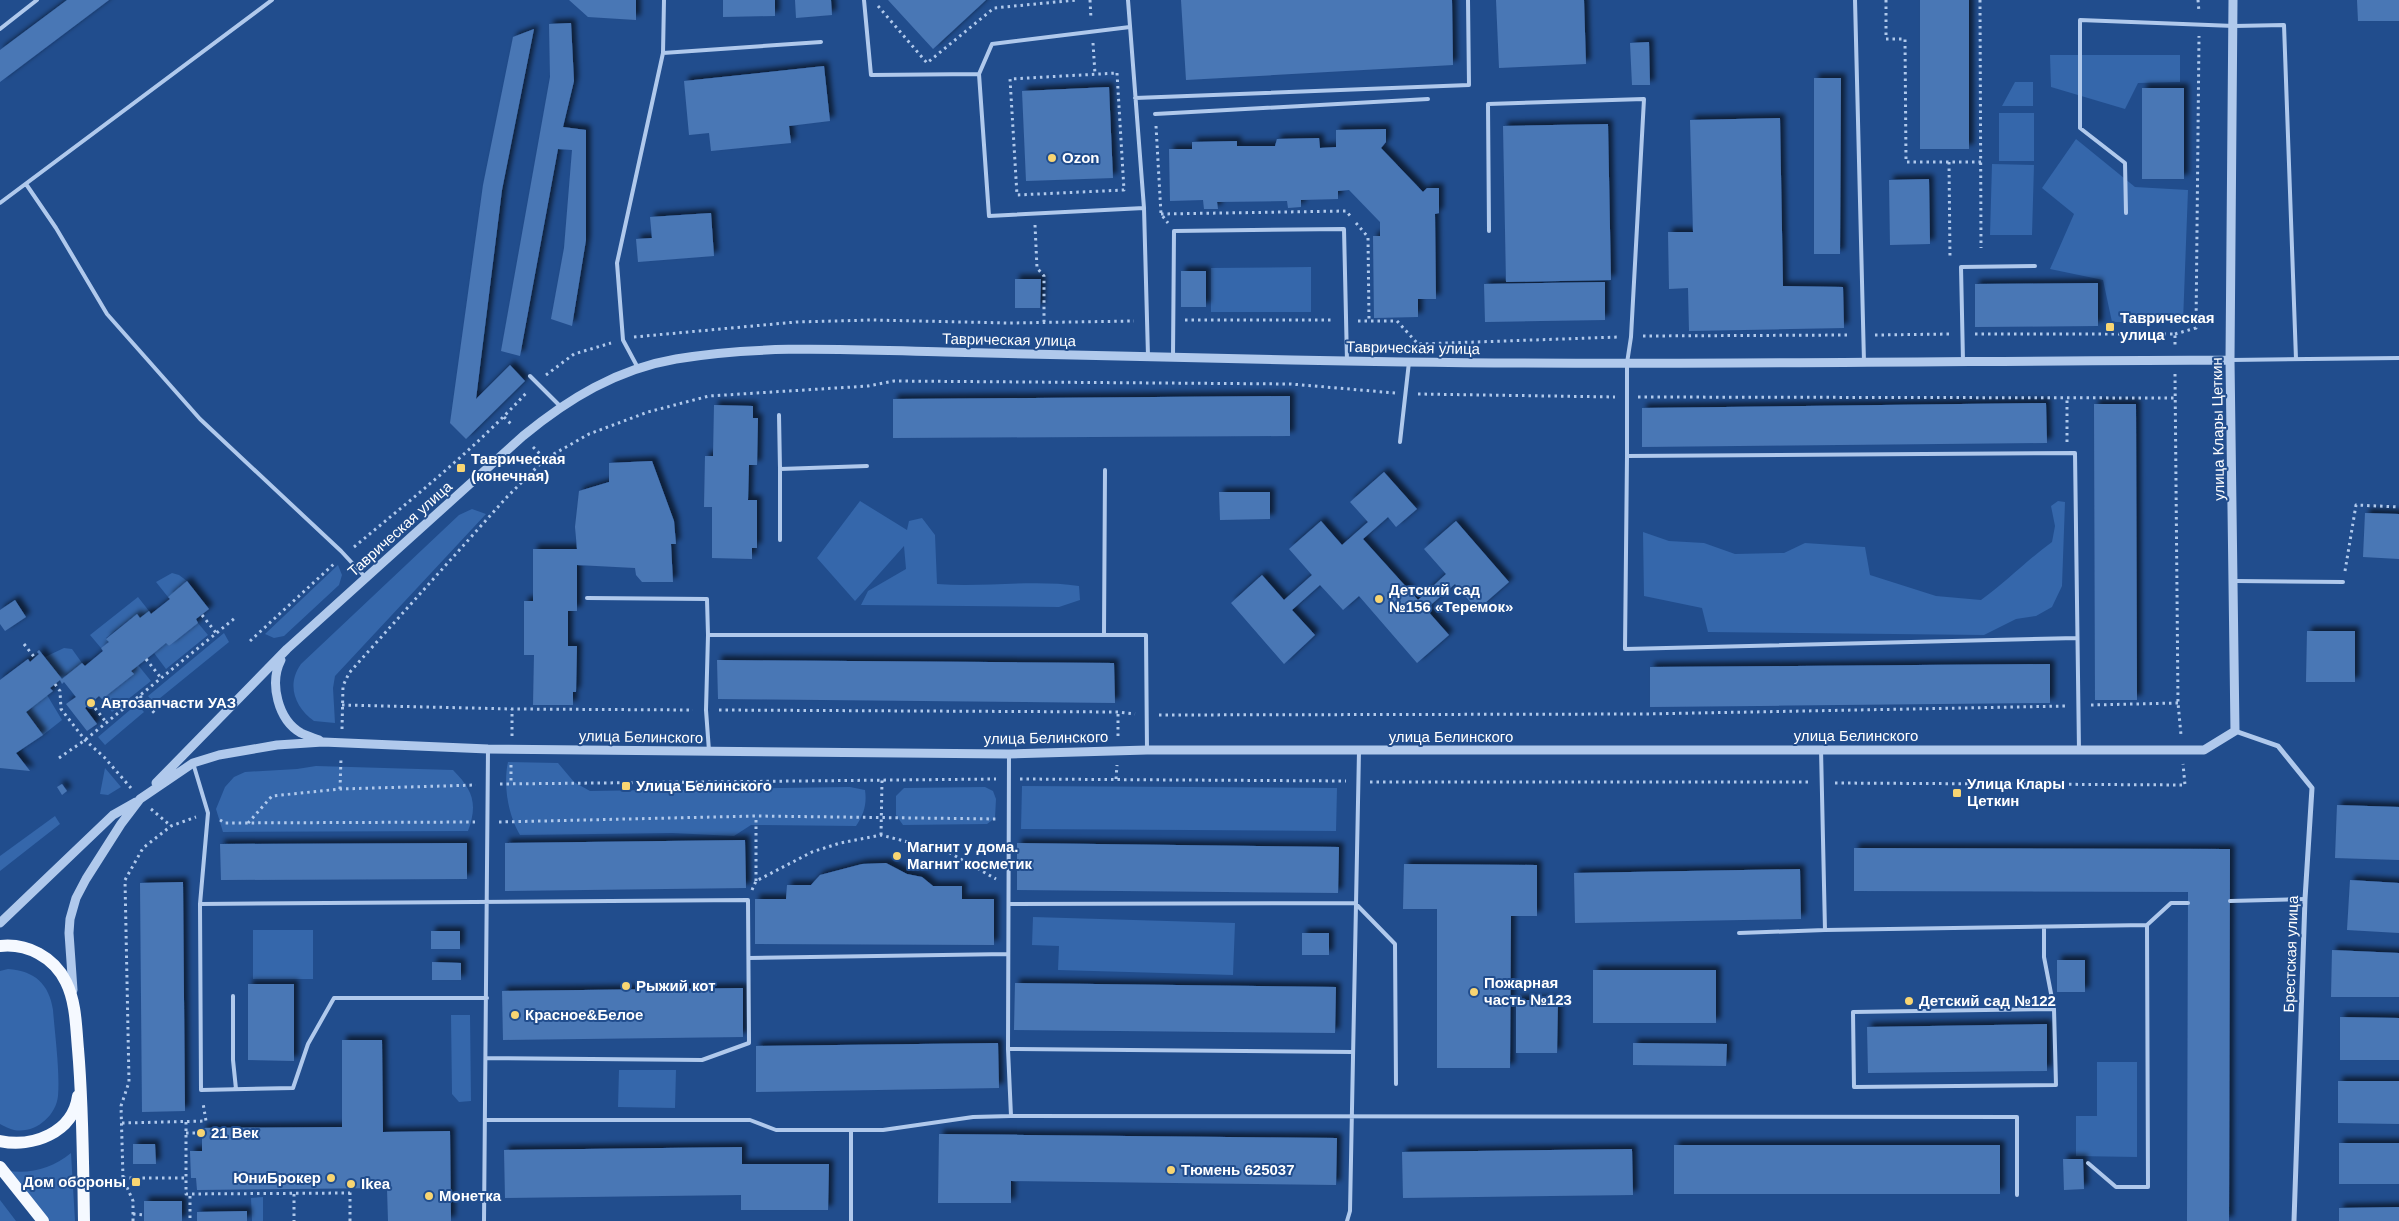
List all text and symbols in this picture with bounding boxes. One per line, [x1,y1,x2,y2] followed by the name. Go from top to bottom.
[1062,149,1100,166] place label: Ozon
[1046,152,1058,164] marker: Ozon
[2120,309,2215,343] place label: Таврическая улица
[2104,321,2116,333] marker: Таврическая улица
[942,330,1077,349] street label: Таврическая улица
[1346,338,1481,357] street label: Таврическая улица
[2208,357,2227,501] street label: улица Клары Цеткин
[471,450,566,484] place label: Таврическая (конечная)
[455,462,467,474] marker: Таврическая (конечная)
[344,477,456,580] street label: Таврическая улица
[1389,581,1513,615] place label: Детский сад №156 «Теремок»
[1373,593,1385,605] marker: Детский сад №156 «Теремок»
[101,694,236,711] place label: Автозапчасти УАЗ
[85,697,97,709] marker: Автозапчасти УАЗ
[579,727,703,746] street label: улица Белинского
[1794,727,1918,744] street label: улица Белинского
[984,728,1108,747] street label: улица Белинского
[1389,728,1513,745] street label: улица Белинского
[1967,775,2065,809] place label: Улица Клары Цеткин
[636,777,772,794] place label: Улица Белинского
[620,780,632,792] marker: Улица Белинского
[1951,787,1963,799] marker: Улица Клары Цеткин
[907,838,1032,872] place label: Магнит у дома. Магнит косметик
[891,850,903,862] marker: Магнит у дома. Магнит косметик
[2280,895,2301,1013] street label: Брестская улица
[1484,974,1572,1008] place label: Пожарная часть №123
[636,977,716,994] place label: Рыжий кот
[620,980,632,992] marker: Рыжий кот
[1468,986,1480,998] marker: Пожарная часть №123
[1919,992,2056,1009] place label: Детский сад №122
[1903,995,1915,1007] marker: Детский сад №122
[525,1006,643,1023] place label: Красное&Белое
[509,1009,521,1021] marker: Красное&Белое
[211,1124,259,1141] place label: 21 Век
[195,1127,207,1139] marker: 21 Век
[1181,1161,1295,1178] place label: Тюмень 625037
[1165,1164,1177,1176] marker: Тюмень 625037
[233,1169,321,1186] place label: ЮниБрокер
[325,1172,337,1184] marker: ЮниБрокер
[23,1173,126,1190] place label: Дом обороны
[361,1175,391,1192] place label: Ikea
[130,1176,142,1188] marker: Дом обороны
[345,1178,357,1190] marker: Ikea
[439,1187,502,1204] place label: Монетка
[423,1190,435,1202] marker: Монетка

